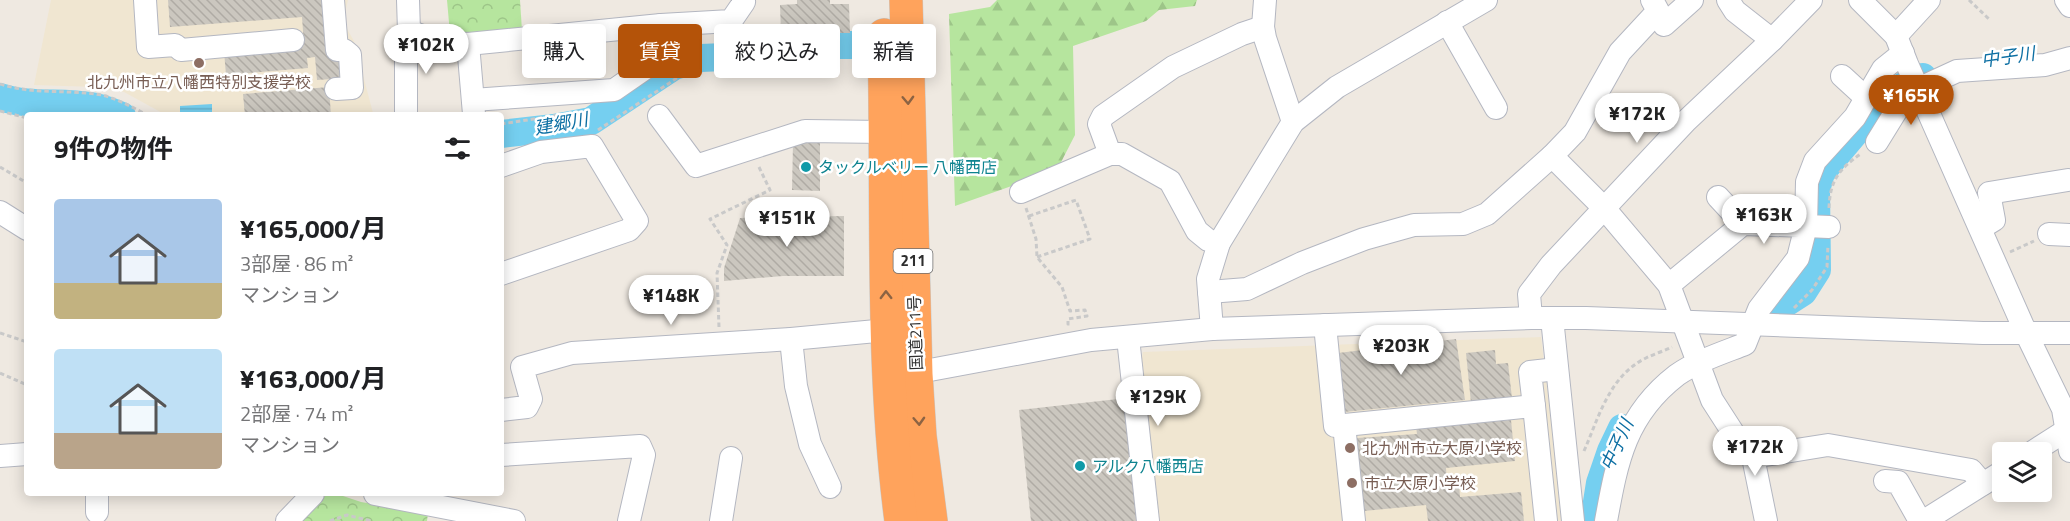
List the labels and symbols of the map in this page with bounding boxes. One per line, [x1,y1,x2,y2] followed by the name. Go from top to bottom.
[384,24,468,75] pin: ¥102K
[1979,39,2039,74] water label: 中子川
[192,56,206,70] marker: 北九州市立八幡西特別支援学校
[87,70,311,94] place label: 北九州市立八幡西特別支援学校
[1869,75,1953,126] pin: ¥165K
[1595,93,1679,144] pin: ¥172K
[902,96,915,105] one-way arrow
[532,105,592,141] water label: 建郷川
[818,155,997,179] place label: タックルベリー 八幡西店
[799,160,813,174] marker: タックルベリー 八幡西店
[1722,194,1806,245] pin: ¥163K
[745,197,829,248] pin: ¥151K
[894,249,932,273] road number: 211
[629,275,713,326] pin: ¥148K
[880,291,893,300] one-way arrow
[902,295,928,371] street label: 国道211号
[1359,325,1443,376] pin: ¥203K
[1116,376,1200,427] pin: ¥129K
[1593,413,1641,475] water label: 中子川
[912,417,925,426] one-way arrow
[1713,426,1797,477] pin: ¥172K
[1362,436,1522,460] place label: 北九州市立大原小学校
[1343,441,1357,455] marker: 北九州市立大原小学校
[1092,454,1204,478] place label: アルク八幡西店
[1073,459,1087,473] marker: アルク八幡西店
[1364,471,1476,495] place label: 市立大原小学校
[1345,476,1359,490] marker: 市立大原小学校

